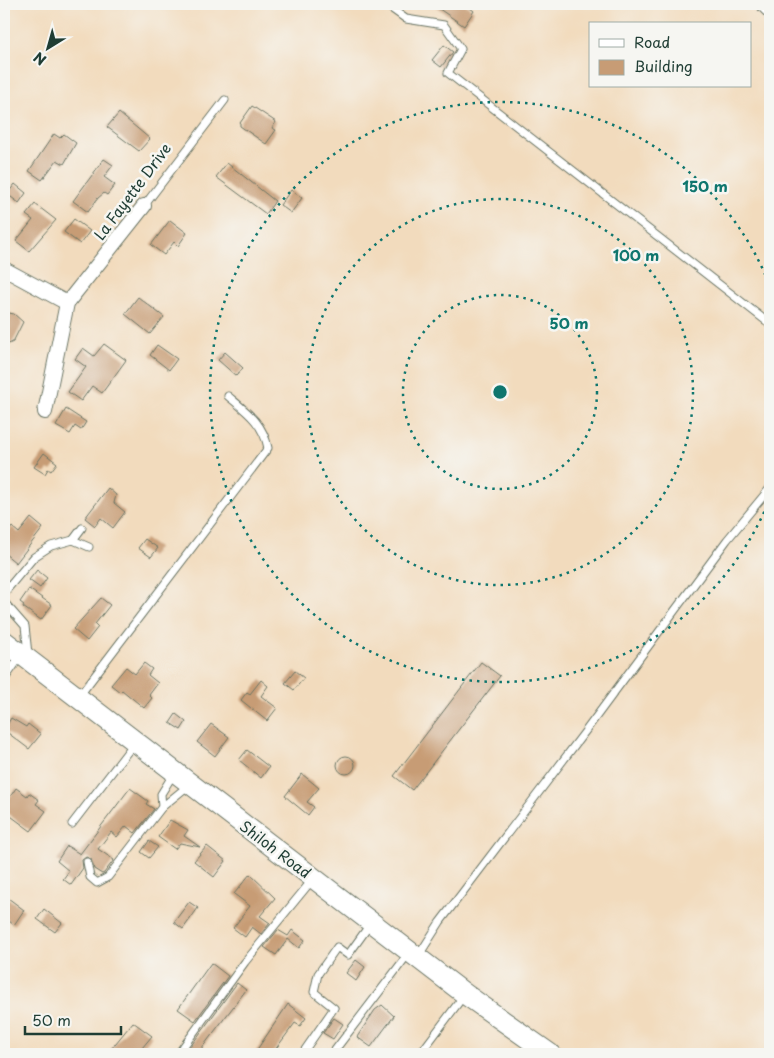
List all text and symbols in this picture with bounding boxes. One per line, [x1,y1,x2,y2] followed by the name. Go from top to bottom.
[22,22,72,72] north arrow
[589,22,752,88] legend
[634,30,670,53] text: Road
[29,47,51,71] text: N
[634,54,693,77] text: Building
[88,138,176,245] street label: La Fayette Drive
[682,174,728,197] text: 150 m
[613,243,659,266] text: 100 m
[550,311,588,334] text: 50 m
[491,383,509,401] centre of rings
[235,814,317,883] street label: Shiloh Road
[25,1003,121,1035] scale bar
[32,1008,71,1031] text: 50 m

